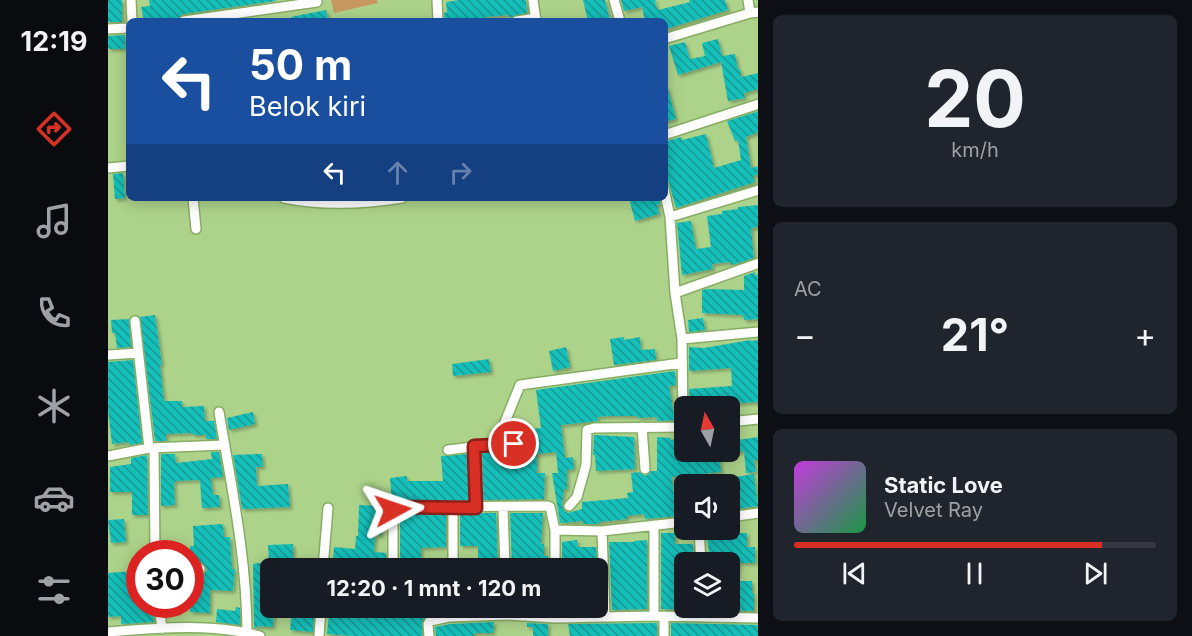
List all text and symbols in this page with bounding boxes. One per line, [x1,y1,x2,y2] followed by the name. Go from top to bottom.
[21,25,87,58] text: 12:19
[249,39,352,90] text: 50 m
[150,42,228,120] icon: left
[924,51,1026,146] text: 20
[249,90,366,123] text: Belok kiri
[33,108,75,150] icon: directions
[951,138,999,162] text: km/h
[318,156,351,189] icon: left
[381,156,414,189] icon: ahead
[444,156,477,189] icon: right
[33,200,75,242] icon: music
[794,277,822,301] text: AC
[33,292,75,334] icon: phone
[941,307,1009,362] text: 21°
[794,315,816,355] text: −
[1134,315,1156,355] text: +
[33,385,75,427] icon: climate
[674,396,740,462] north arrow
[674,396,740,618] map controls
[488,418,539,469] pin
[497,427,530,460] icon: arrive
[884,472,1003,498] text: Static Love
[674,474,740,540] button: sound
[33,477,75,519] icon: car
[361,478,425,542] position arrow
[884,498,983,522] text: Velvet Ray
[126,540,204,618] speed limit sign: 30
[674,552,740,618] button: layers
[838,557,871,590] icon: previous
[958,557,991,590] icon: pause
[1079,557,1112,590] icon: next
[33,569,75,611] icon: filters
[327,575,541,601] text: 12:20 · 1 mnt · 120 m

